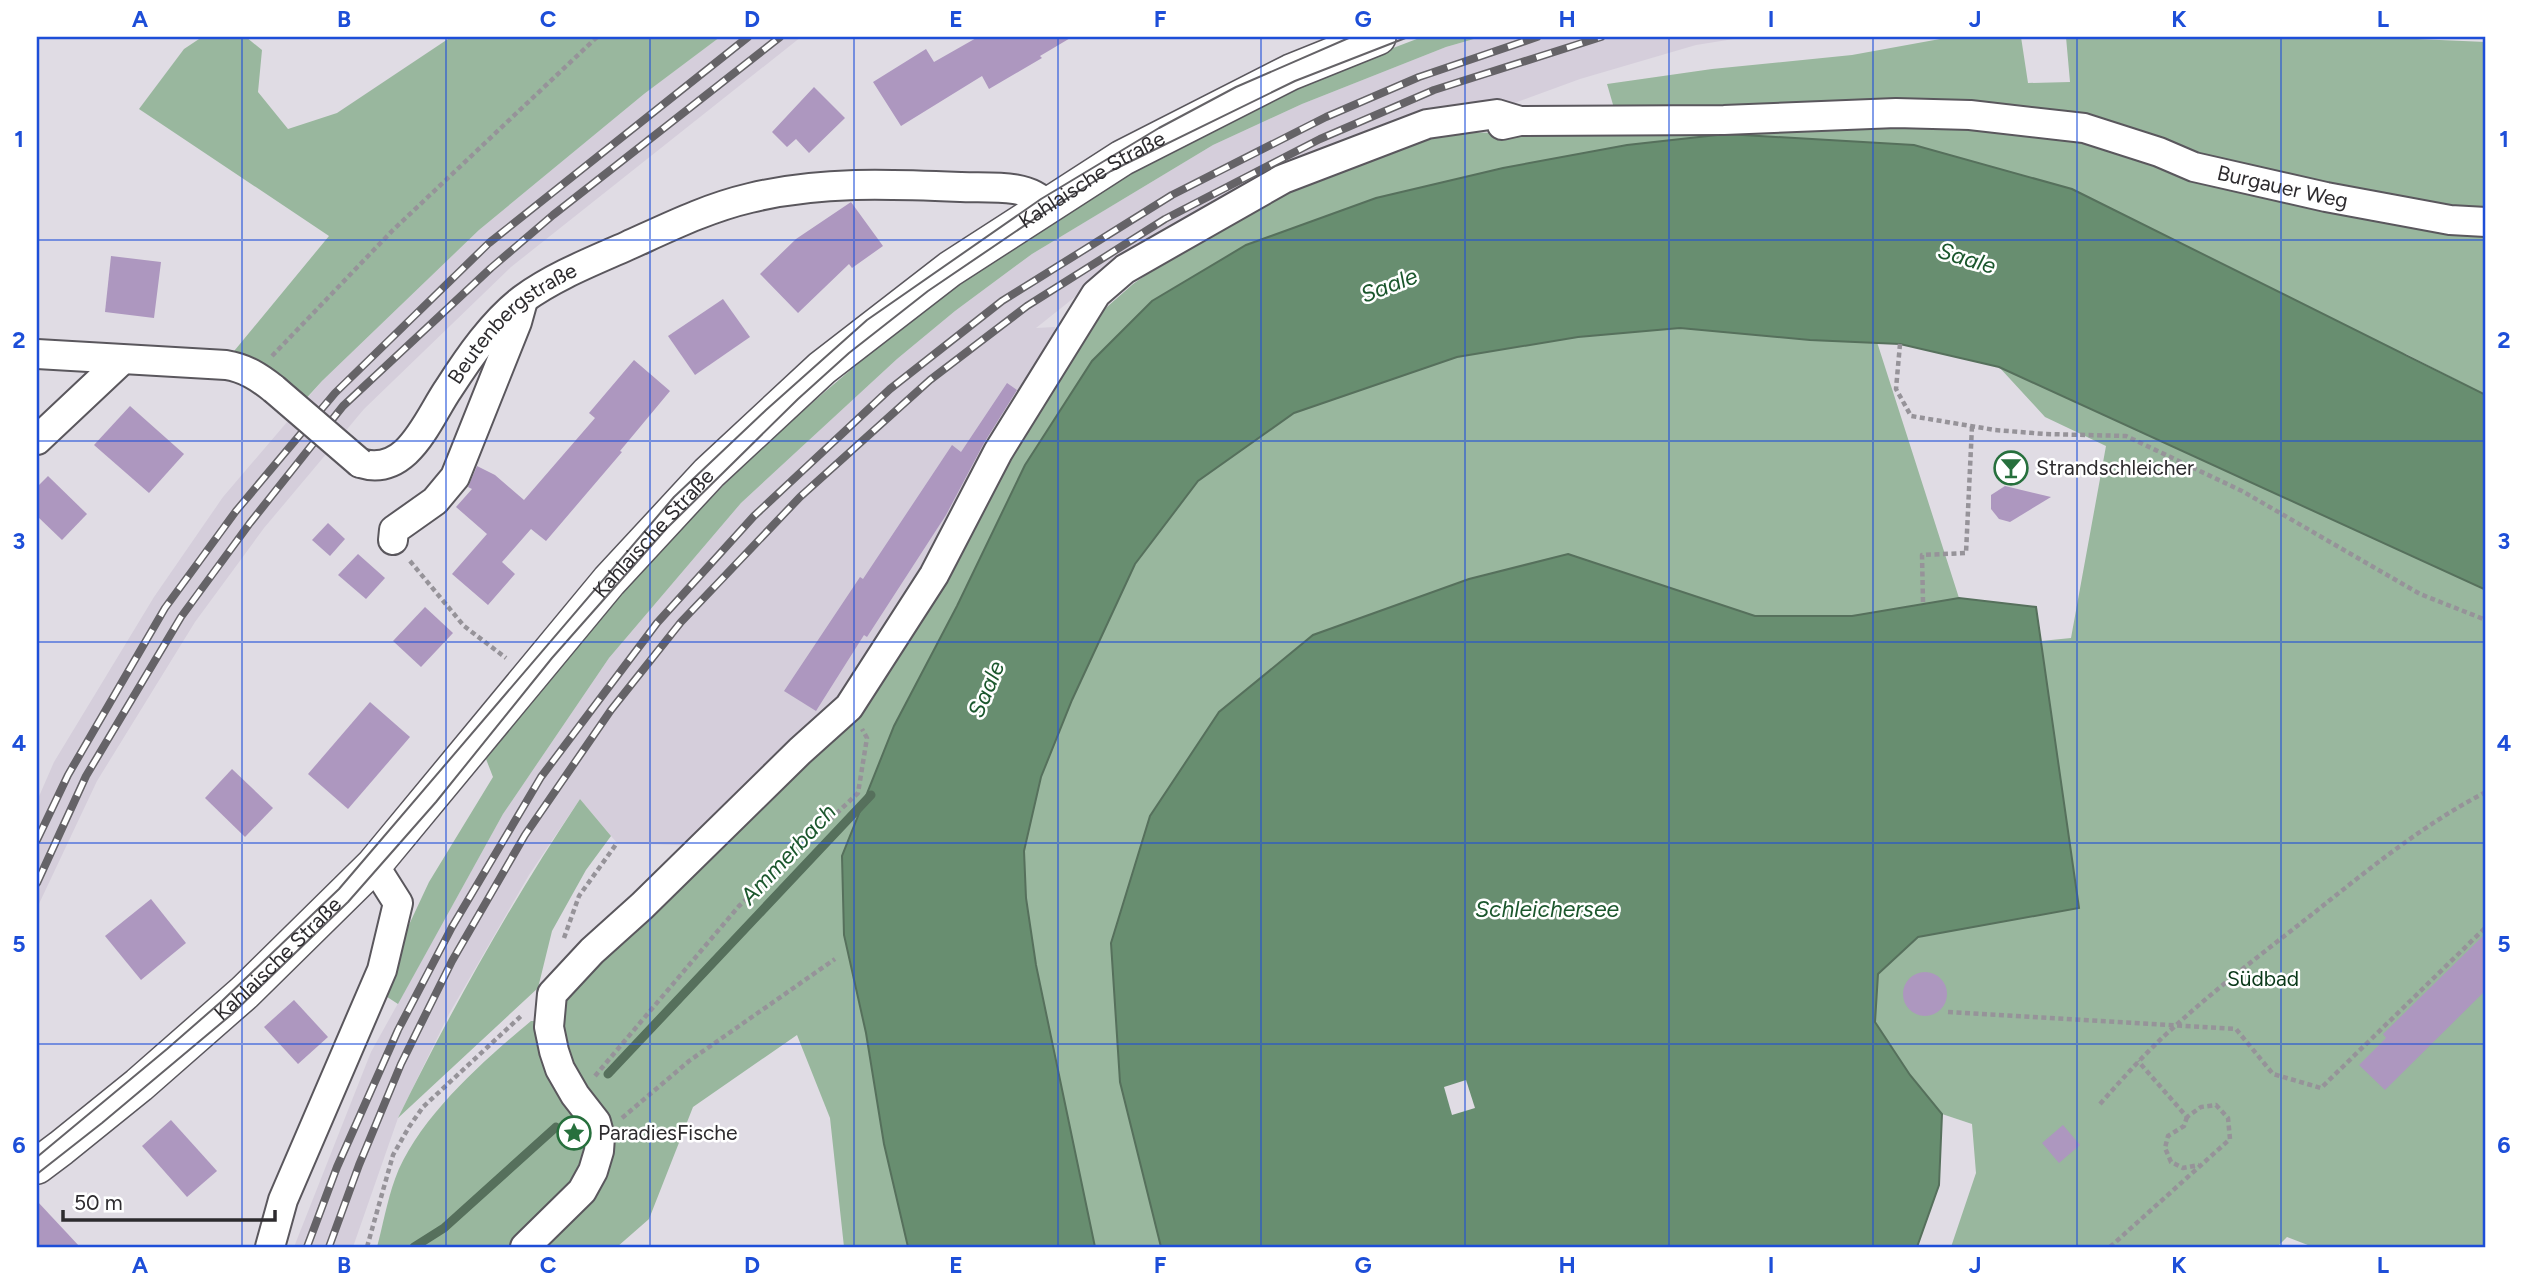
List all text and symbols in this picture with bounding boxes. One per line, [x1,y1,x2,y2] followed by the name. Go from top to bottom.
[132,5,149,33] text: A
[337,5,351,33] text: B
[540,5,557,33] text: C
[744,5,760,33] text: D
[949,5,963,33] text: E
[1154,5,1167,33] text: F
[1354,5,1372,33] text: G
[1558,5,1576,33] text: H
[1768,5,1774,33] text: I
[1969,5,1981,33] text: J
[2171,5,2187,33] text: K
[2377,5,2389,33] text: L
[14,125,24,153] text: 1
[1014,125,1169,233] street label: Kahlaische Straße
[2499,125,2509,153] text: 1
[2215,160,2350,213] street label: Burgauer Weg
[1935,236,2000,280] water label: Saale
[442,257,581,389] street label: Beutenbergstraße
[1357,261,1422,309] water label: Saale
[12,326,26,354] text: 2
[2497,326,2511,354] text: 2
[1992,449,2030,487] bar icon: Strandschleicher
[2036,455,2194,480] place label: Strandschleicher
[587,463,719,603] street label: Kahlaische Straße
[13,527,25,555] text: 3
[2498,527,2510,555] text: 3
[962,656,1011,722] water label: Saale
[12,729,26,757] text: 4
[2497,729,2511,757] text: 4
[734,798,842,911] water label: Ammerbach
[209,891,346,1025] street label: Kahlaische Straße
[1475,895,1620,923] water label: Schleichersee
[12,930,26,958] text: 5
[2497,930,2511,958] text: 5
[2227,966,2299,991] park label: Südbad
[555,1114,593,1152] place icon: ParadiesFische
[598,1120,738,1145] place label: ParadiesFische
[12,1131,26,1159] text: 6
[2497,1131,2511,1159] text: 6
[63,1179,275,1223] scale bar
[74,1190,123,1215] text: 50 m
[132,1251,149,1279] text: A
[337,1251,351,1279] text: B
[540,1251,557,1279] text: C
[744,1251,760,1279] text: D
[949,1251,963,1279] text: E
[1154,1251,1167,1279] text: F
[1354,1251,1372,1279] text: G
[1558,1251,1576,1279] text: H
[1768,1251,1774,1279] text: I
[1969,1251,1981,1279] text: J
[2171,1251,2187,1279] text: K
[2377,1251,2389,1279] text: L

